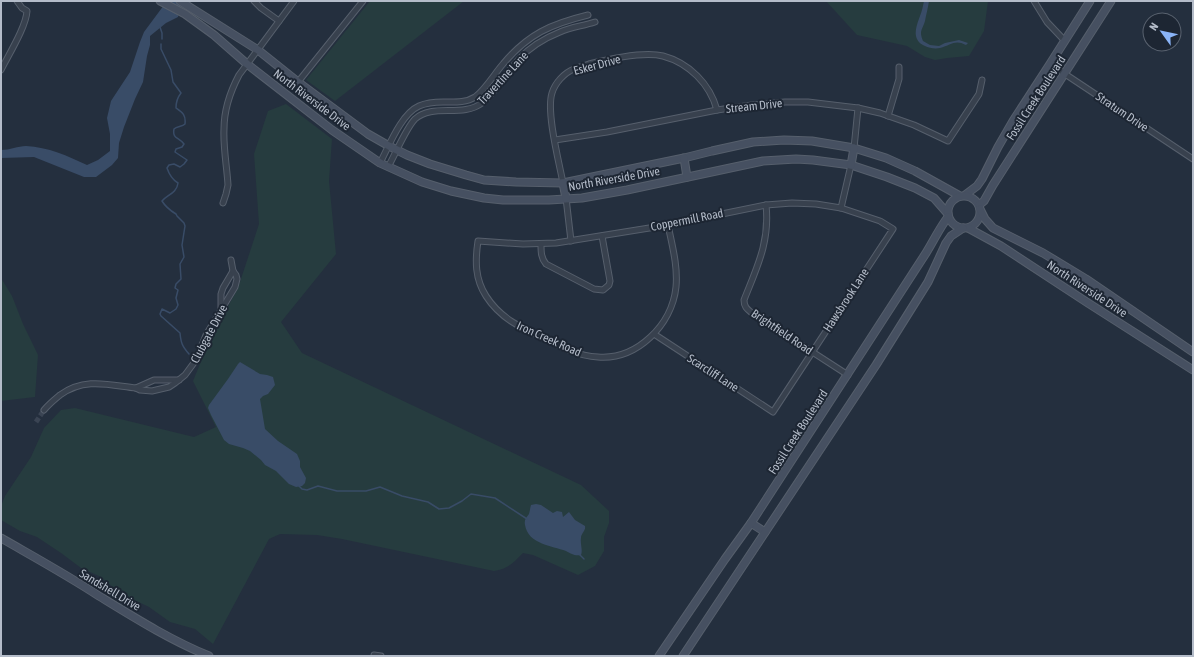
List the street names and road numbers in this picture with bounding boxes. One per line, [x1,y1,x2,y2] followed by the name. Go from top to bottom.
[475,48,531,108] street label: Travertine Lane
[572,52,622,78] street label: Esker Drive
[1003,53,1069,143] street label: Fossil Creek Boulevard
[271,67,353,133] street label: North Riverside Drive
[1093,89,1151,135] street label: Stratum Drive
[725,96,783,116] street label: Stream Drive
[567,164,661,194] street label: North Riverside Drive
[649,206,725,234] street label: Coppermill Road
[1044,258,1130,320] street label: North Riverside Drive
[820,266,872,334] street label: Hawsbrook Lane
[188,302,230,366] street label: Clubgate Drive
[749,306,815,358] street label: Brightfield Road
[514,319,584,359] street label: Iron Creek Road
[685,351,741,395] street label: Scarcliff Lane
[765,387,831,477] street label: Fossil Creek Boulevard
[77,566,143,614] street label: Sandshell Drive

